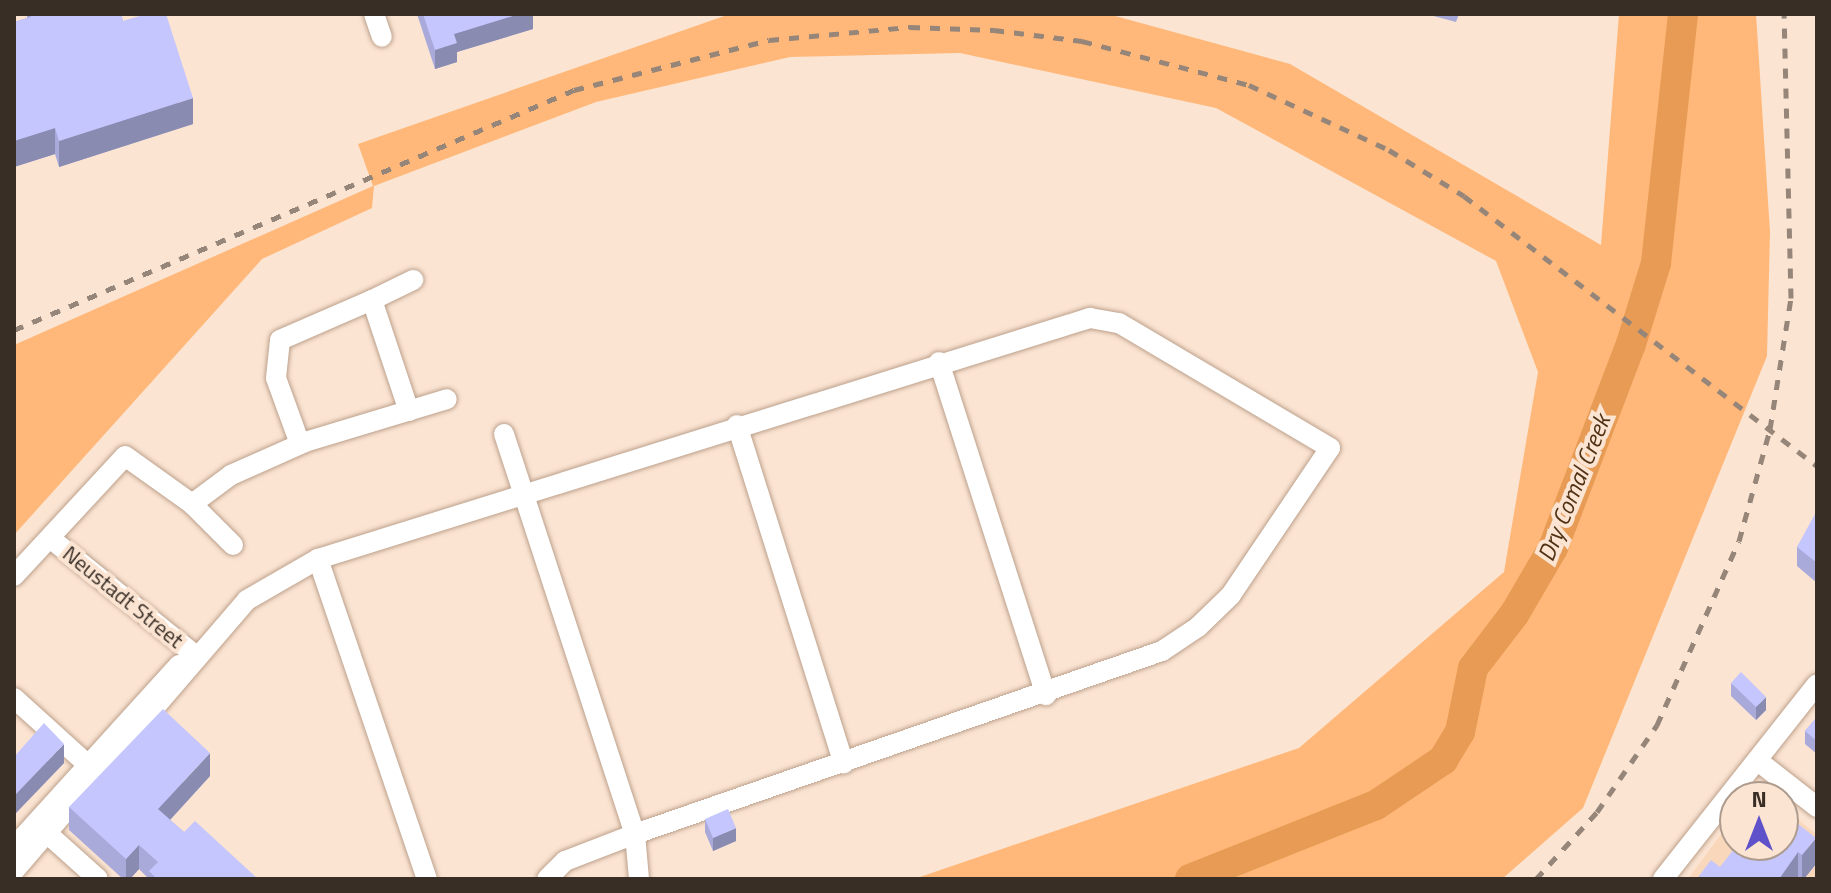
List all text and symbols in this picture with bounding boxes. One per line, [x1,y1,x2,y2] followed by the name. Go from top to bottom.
[1532,411,1616,565] water label: Dry Comal Creek
[57,540,189,654] street label: Neustadt Street
[1719,781,1799,861] north arrow
[1751,782,1767,816] text: N

